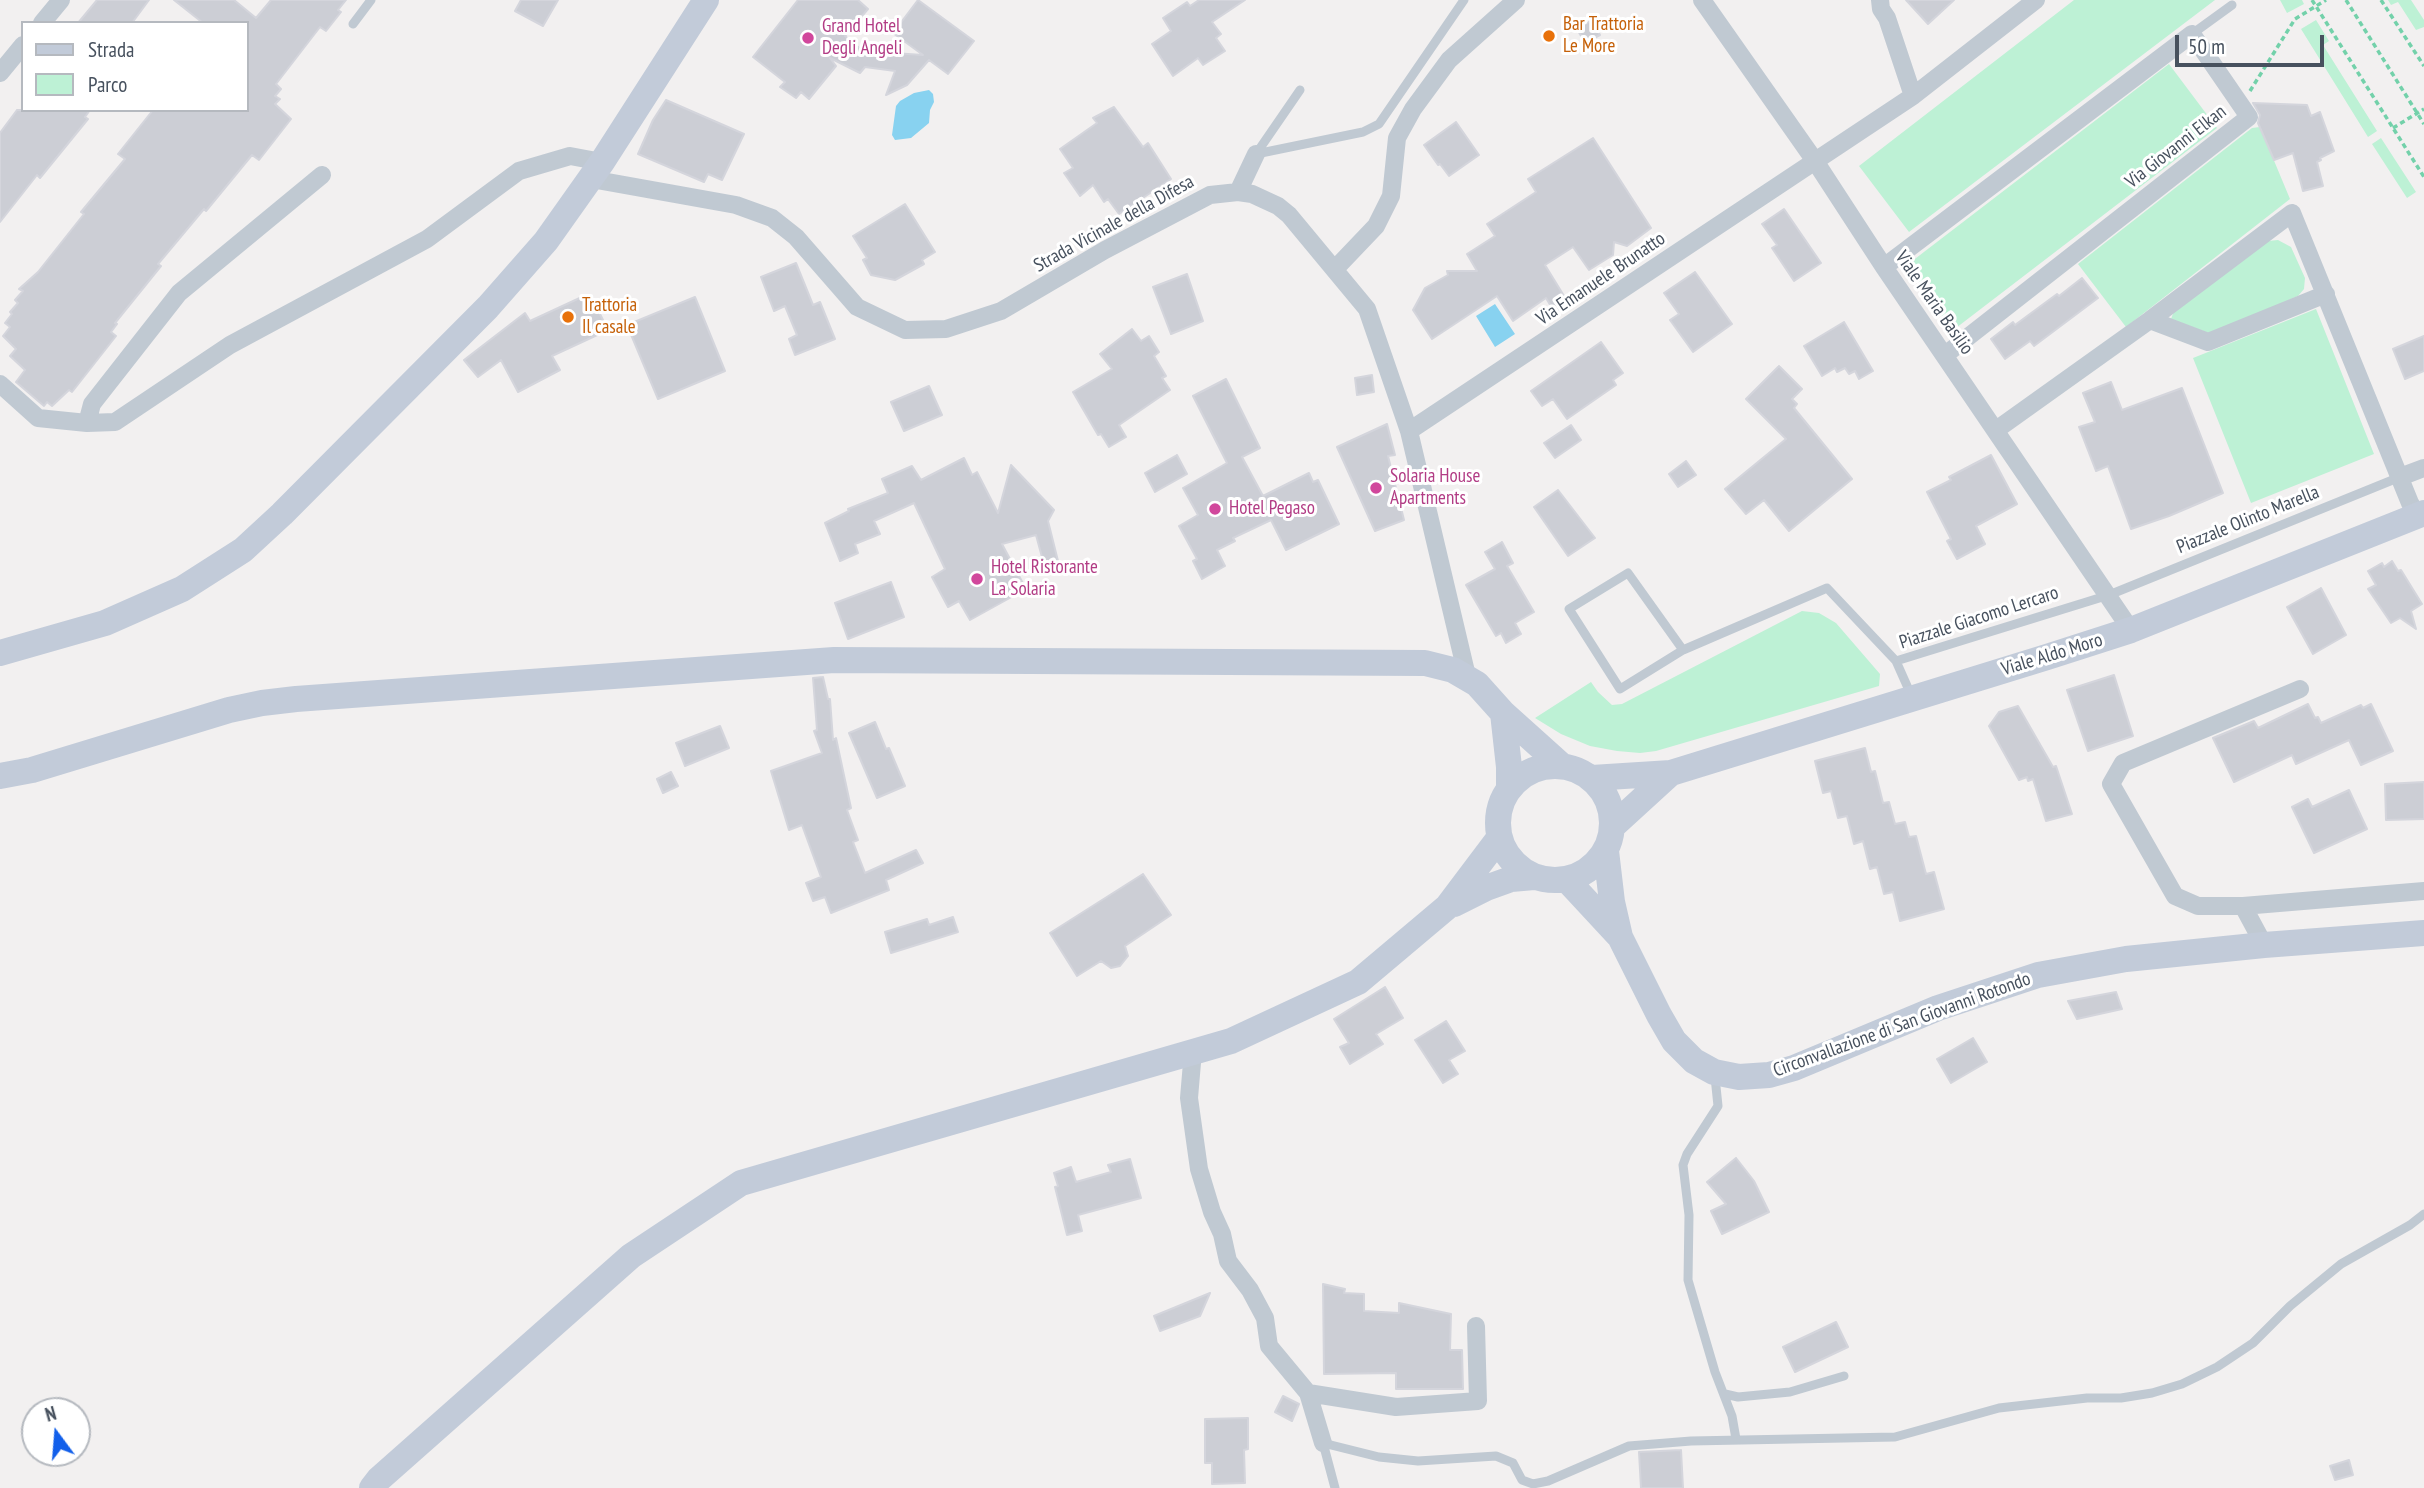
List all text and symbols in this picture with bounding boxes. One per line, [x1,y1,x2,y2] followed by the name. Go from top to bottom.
[1563,14,1644,58] place label: Bar Trattoria Le More
[822,16,902,60] place label: Grand Hotel Degli Angeli
[21,21,248,112] legend
[2179,21,2328,65] scale bar
[1541,28,1557,44] marker: Bar Trattoria Le More
[800,30,816,46] marker: Grand Hotel Degli Angeli
[2188,33,2225,60] text: 50 m
[88,36,134,63] text: Strada
[88,71,127,98] text: Parco
[2121,101,2231,193] street label: Via Giovanni Elkan
[1030,171,1198,277] street label: Strada Vicinale della Difesa
[1532,228,1670,330] street label: Via Emanuele Brunatto
[1890,247,1978,359] street label: Viale Maria Basilio
[582,295,637,339] place label: Trattoria Il casale
[560,309,576,325] marker: Trattoria Il casale
[1390,466,1480,510] place label: Solaria House Apartments
[1368,480,1384,496] marker: Solaria House Apartments
[2173,481,2323,559] street label: Piazzale Olinto Marella
[1229,498,1315,520] place label: Hotel Pegaso
[1207,501,1223,517] marker: Hotel Pegaso
[991,557,1098,601] place label: Hotel Ristorante La Solaria
[969,571,985,587] marker: Hotel Ristorante La Solaria
[1897,581,2061,655] street label: Piazzale Giacomo Lercaro
[1999,629,2105,681] street label: Viale Aldo Moro
[1770,968,2034,1082] street label: Circonvallazione di San Giovanni Rotondo
[21,1397,91,1467] north arrow
[43,1401,59,1427] text: N

